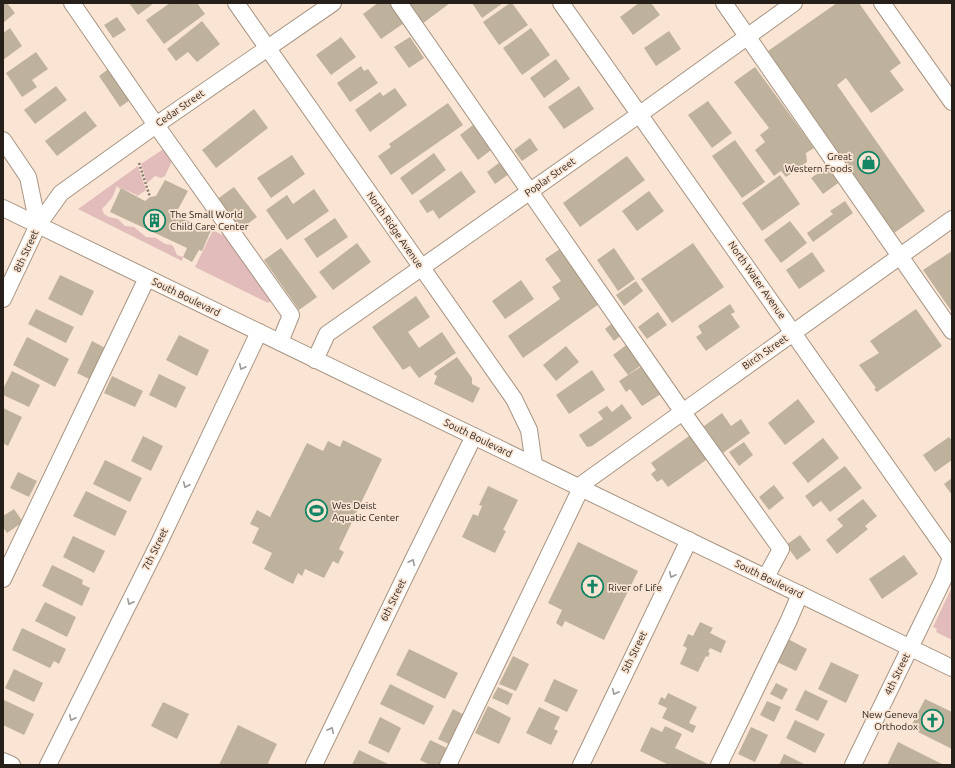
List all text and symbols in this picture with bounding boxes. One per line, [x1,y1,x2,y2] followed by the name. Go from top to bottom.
[154,87,206,129] street label: Cedar Street
[855,149,881,175] shop icon: Great Western Foods
[785,151,852,174] place label: Great Western Foods
[523,155,578,199] street label: Poplar Street
[365,190,425,270] street label: North Ridge Avenue
[142,207,168,233] building icon: The Small World Child Care Center
[170,209,249,232] place label: The Small World Child Care Center
[11,228,41,274] street label: 8th Street
[726,239,788,321] street label: North Water Avenue
[150,276,222,318] street label: South Boulevard
[740,332,790,372] street label: Birch Street
[239,363,247,371] one-way arrow
[442,417,514,459] street label: South Boulevard
[183,481,191,488] one-way arrow
[303,498,329,524] sports icon: Wes Deist Aquatic Center
[332,500,399,523] place label: Wes Deist Aquatic Center
[140,526,170,572] street label: 7th Street
[733,558,805,600] street label: South Boulevard
[407,559,415,567] one-way arrow
[669,571,677,578] one-way arrow
[580,574,606,600] church icon: River of Life
[378,577,408,623] street label: 6th Street
[608,582,662,593] place label: River of Life
[127,597,135,605] one-way arrow
[619,629,649,675] street label: 5th Street
[882,651,912,697] street label: 4th Street
[612,688,620,695] one-way arrow
[920,707,946,733] church icon: New Geneva Orthodox
[862,709,918,732] place label: New Geneva Orthodox
[69,714,77,721] one-way arrow
[326,727,334,734] one-way arrow

